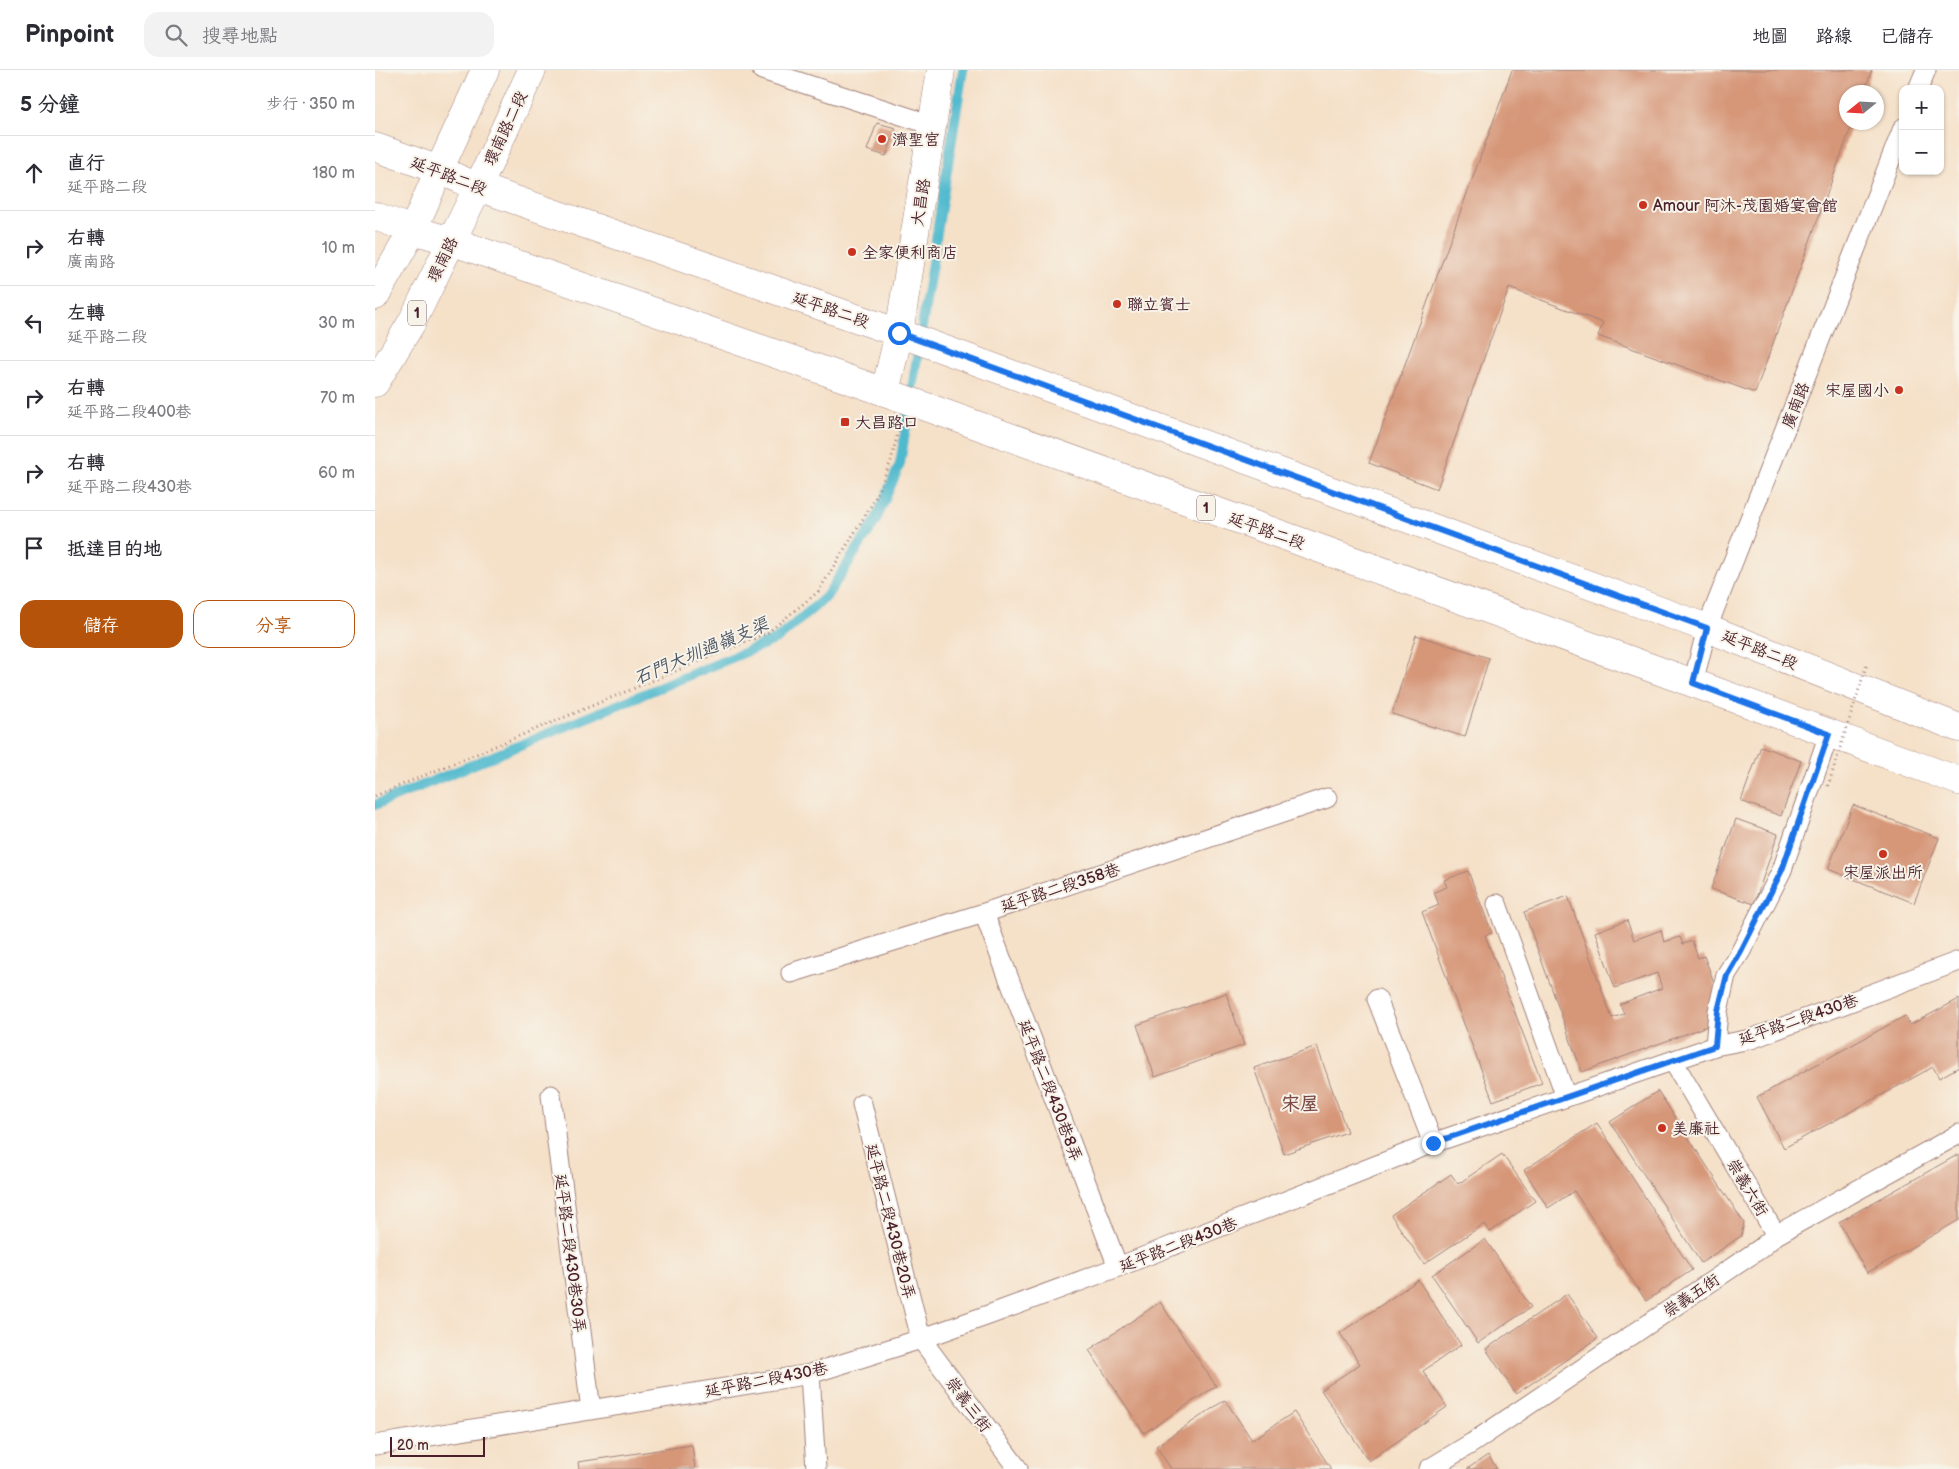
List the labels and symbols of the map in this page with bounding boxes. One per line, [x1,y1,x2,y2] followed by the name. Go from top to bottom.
[1839,85,1884,130] north arrow
[481,88,532,169] street label: 環南路二段
[892,131,940,150] place label: 濟聖宮
[876,133,888,145] marker: 濟聖宮
[408,153,489,200] street label: 延平路二段
[908,177,935,227] street label: 大昌路
[1653,197,1838,216] place label: Amour 阿沐-茂園婚宴會館
[1637,199,1649,211] marker: Amour 阿沐-茂園婚宴會館
[424,234,462,285] street label: 環南路
[862,244,958,263] place label: 全家便利商店
[846,246,858,258] marker: 全家便利商店
[790,288,871,332] street label: 延平路二段
[1127,296,1191,315] place label: 聯立賓士
[1111,298,1123,310] marker: 聯立賓士
[408,300,426,326] road number: 1
[888,322,911,345] route start
[1779,380,1814,431] street label: 廣南路
[1825,382,1889,401] place label: 宋屋國小
[1893,384,1905,396] marker: 宋屋國小
[855,414,919,433] place label: 大昌路口
[839,416,851,428] marker: 大昌路口
[1197,496,1215,520] road number: 1
[1226,509,1307,554] street label: 延平路二段
[631,613,773,689] water label: 石門大圳過嶺支渠
[1719,627,1800,674] street label: 延平路二段
[1877,848,1889,860] marker: 宋屋派出所
[998,860,1123,917] street label: 延平路二段358巷
[1843,864,1923,883] place label: 宋屋派出所
[1736,991,1861,1050] street label: 延平路二段430巷
[1014,1017,1085,1164] street label: 延平路二段430巷8弄
[1281,1093,1319,1116] district label: 宋屋
[1672,1120,1720,1139] place label: 美廉社
[1656,1122,1668,1134] marker: 美廉社
[1422,1132,1445,1155] route end
[861,1142,918,1301] street label: 延平路二段430巷20弄
[1722,1155,1771,1220] street label: 崇義六街
[550,1172,589,1334] street label: 延平路二段430巷30弄
[1117,1214,1240,1277] street label: 延平路二段430巷
[1660,1270,1724,1322] street label: 崇義五街
[703,1359,829,1402] street label: 延平路二段430巷
[941,1374,995,1436] street label: 崇義三街
[390,1434,485,1457] scale bar

